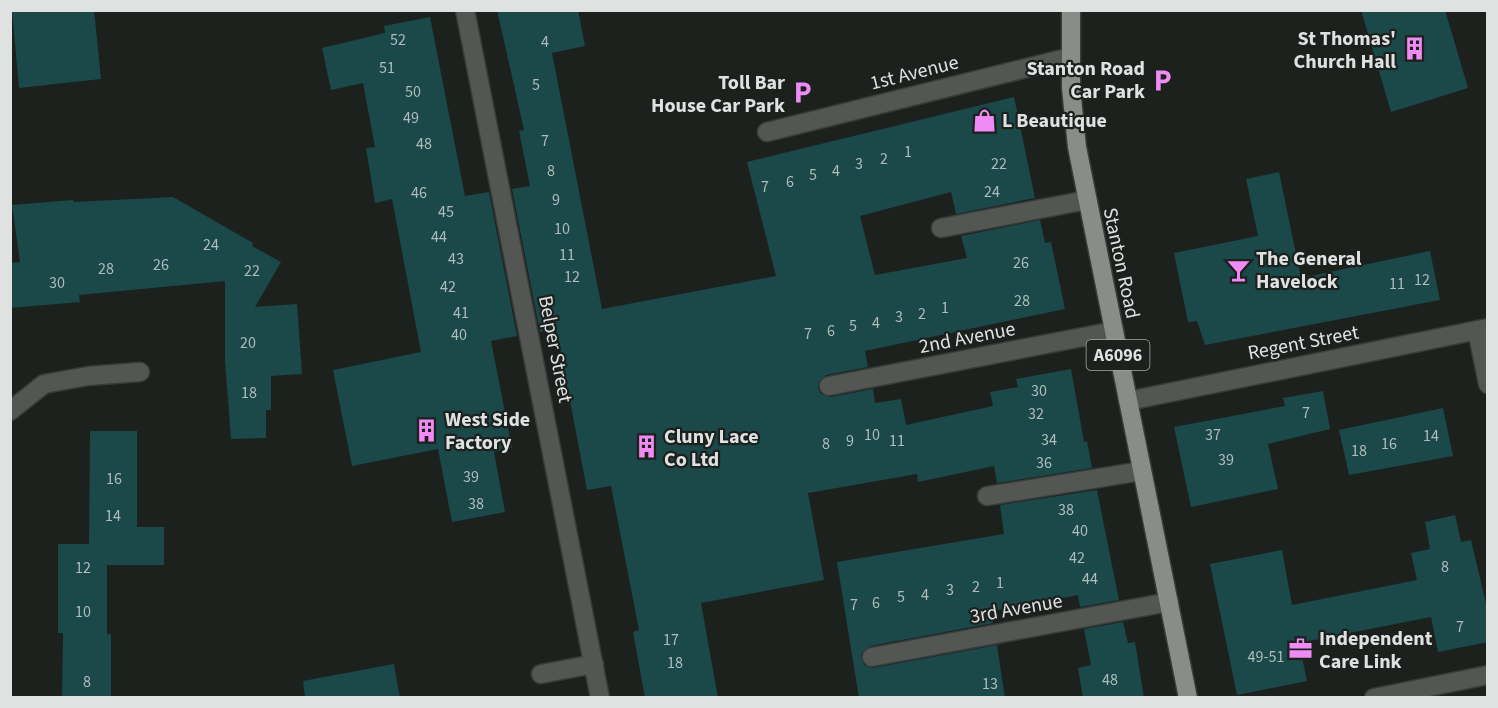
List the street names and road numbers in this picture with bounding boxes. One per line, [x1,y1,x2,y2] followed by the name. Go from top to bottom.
[867,48,962,97] street label: 1st Avenue
[1096,205,1146,321] street label: Stanton Road
[531,293,579,406] street label: Belper Street
[917,315,1018,361] street label: 2nd Avenue
[1245,318,1361,367] street label: Regent Street
[1086,340,1150,370] road number: A6096
[968,587,1065,631] street label: 3rd Avenue

